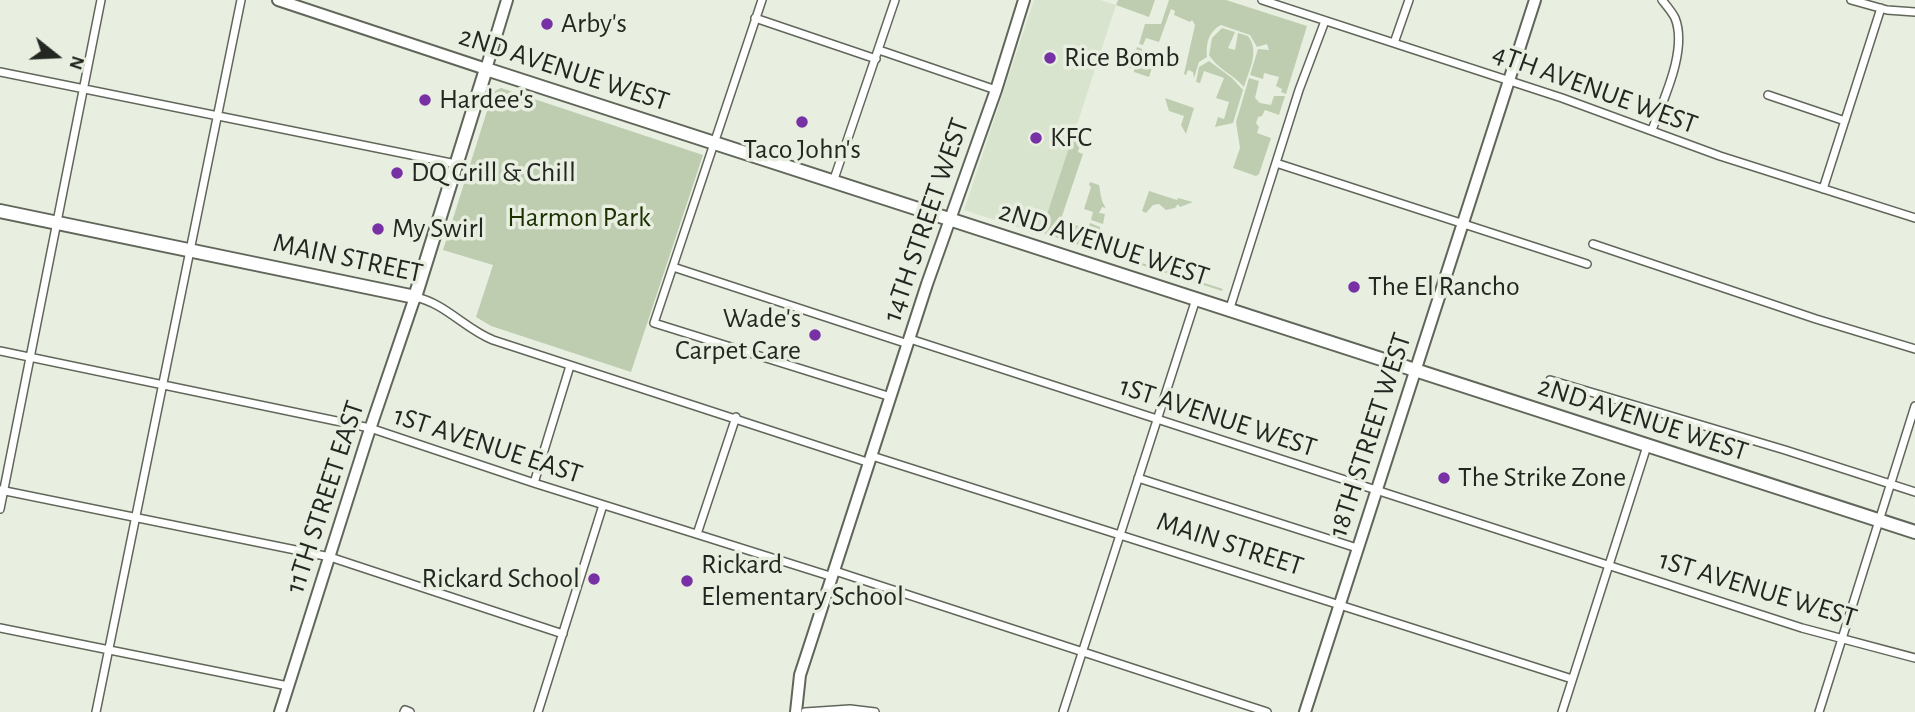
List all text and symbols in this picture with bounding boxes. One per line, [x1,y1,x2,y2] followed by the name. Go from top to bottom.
[561,7,627,41] place label: Arby's
[539,16,555,32] marker: Arby's
[455,19,673,119] street label: 2ND AVENUE WEST
[21,21,91,91] north arrow
[1488,36,1702,142] street label: 4TH AVENUE WEST
[1064,41,1180,75] place label: Rice Bomb
[1042,50,1058,66] marker: Rice Bomb
[65,53,88,72] text: N
[439,83,534,117] place label: Hardee's
[417,92,433,108] marker: Hardee's
[794,114,810,130] marker: Taco John's
[875,114,977,326] street label: 14TH STREET WEST
[1050,121,1092,155] place label: KFC
[1028,130,1044,146] marker: KFC
[743,133,861,167] place label: Taco John's
[411,156,576,190] place label: DQ Grill & Chill
[389,165,405,181] marker: DQ Grill & Chill
[995,194,1213,294] street label: 2ND AVENUE WEST
[507,201,651,235] park label: Harmon Park
[392,212,484,246] place label: My Swirl
[370,221,386,237] marker: My Swirl
[270,226,426,290] street label: MAIN STREET
[1368,270,1520,304] place label: The El Rancho
[1346,279,1362,295] marker: The El Rancho
[675,302,801,368] place label: Wade's Carpet Care
[807,327,823,343] marker: Wade's Carpet Care
[1321,329,1419,541] street label: 18TH STREET WEST
[1115,369,1321,465] street label: 1ST AVENUE WEST
[1534,369,1752,469] street label: 2ND AVENUE WEST
[278,397,372,597] street label: 11TH STREET EAST
[389,399,587,491] street label: 1ST AVENUE EAST
[1458,461,1626,495] place label: The Strike Zone
[1436,470,1452,486] marker: The Strike Zone
[1152,504,1308,584] street label: MAIN STREET
[1655,543,1861,635] street label: 1ST AVENUE WEST
[701,548,904,614] place label: Rickard Elementary School
[421,562,580,596] place label: Rickard School
[586,571,602,587] marker: Rickard School
[679,573,695,589] marker: Rickard Elementary School

